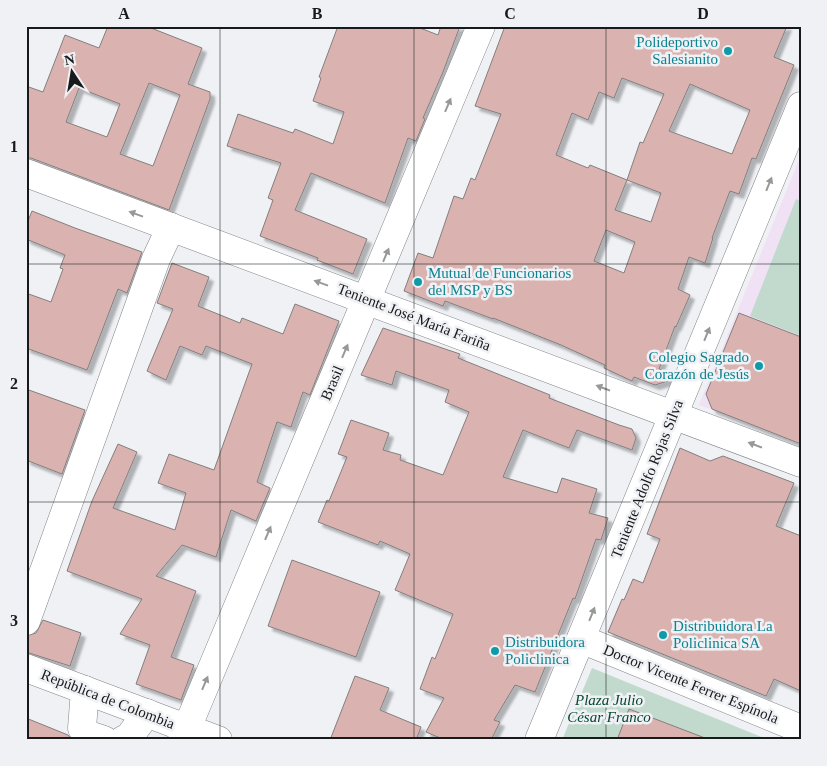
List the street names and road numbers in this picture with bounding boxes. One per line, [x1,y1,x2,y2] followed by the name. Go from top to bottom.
[335,280,493,354] street label: Teniente José María Fariña
[318,363,346,403] street label: Brasil
[608,397,686,561] street label: Teniente Adolfo Rojas Silva
[601,641,781,727] street label: Doctor Vicente Ferrer Espínola
[39,666,177,732] street label: República de Colombia

